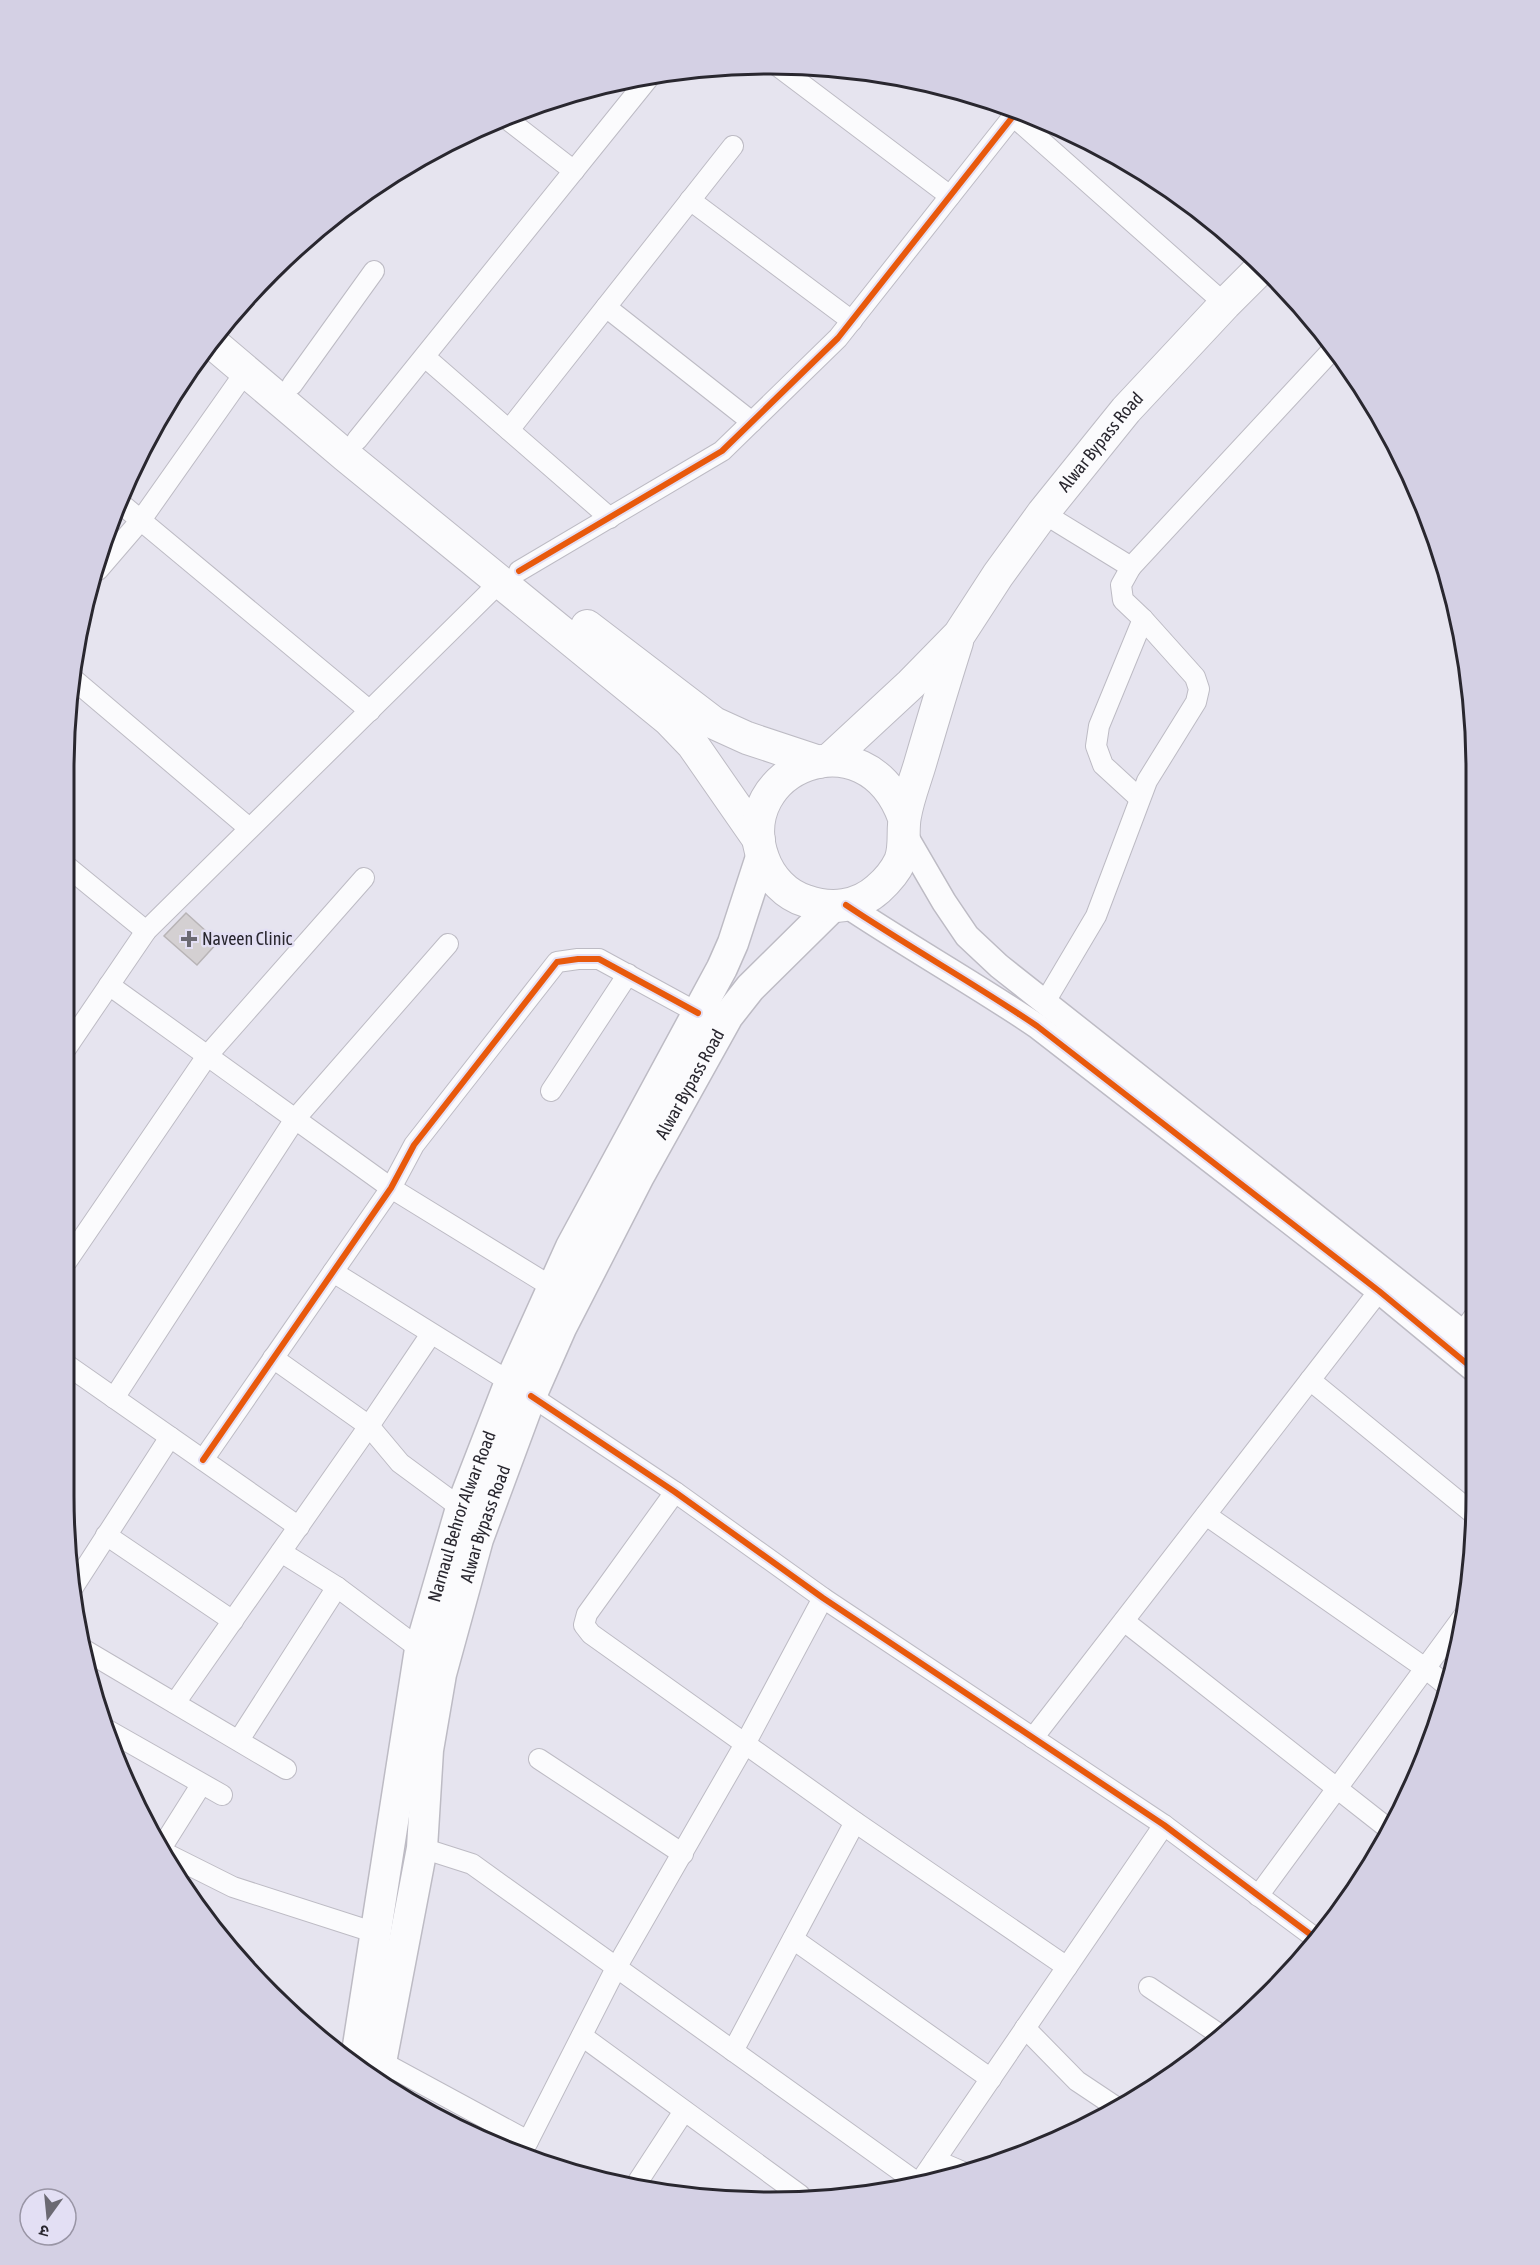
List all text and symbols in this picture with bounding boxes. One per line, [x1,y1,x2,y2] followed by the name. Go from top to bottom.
[1053,388,1147,496] street label: Alwar Bypass Road
[202,928,293,949] place label: Naveen Clinic
[180,930,198,948] marker: Naveen Clinic
[651,1025,729,1143] street label: Alwar Bypass Road
[423,1428,500,1604] street label: Narnaul Behror Alwar Road
[456,1462,514,1585] street label: Alwar Bypass Road
[18,2187,78,2247] north arrow
[37,2221,51,2241] text: उ

